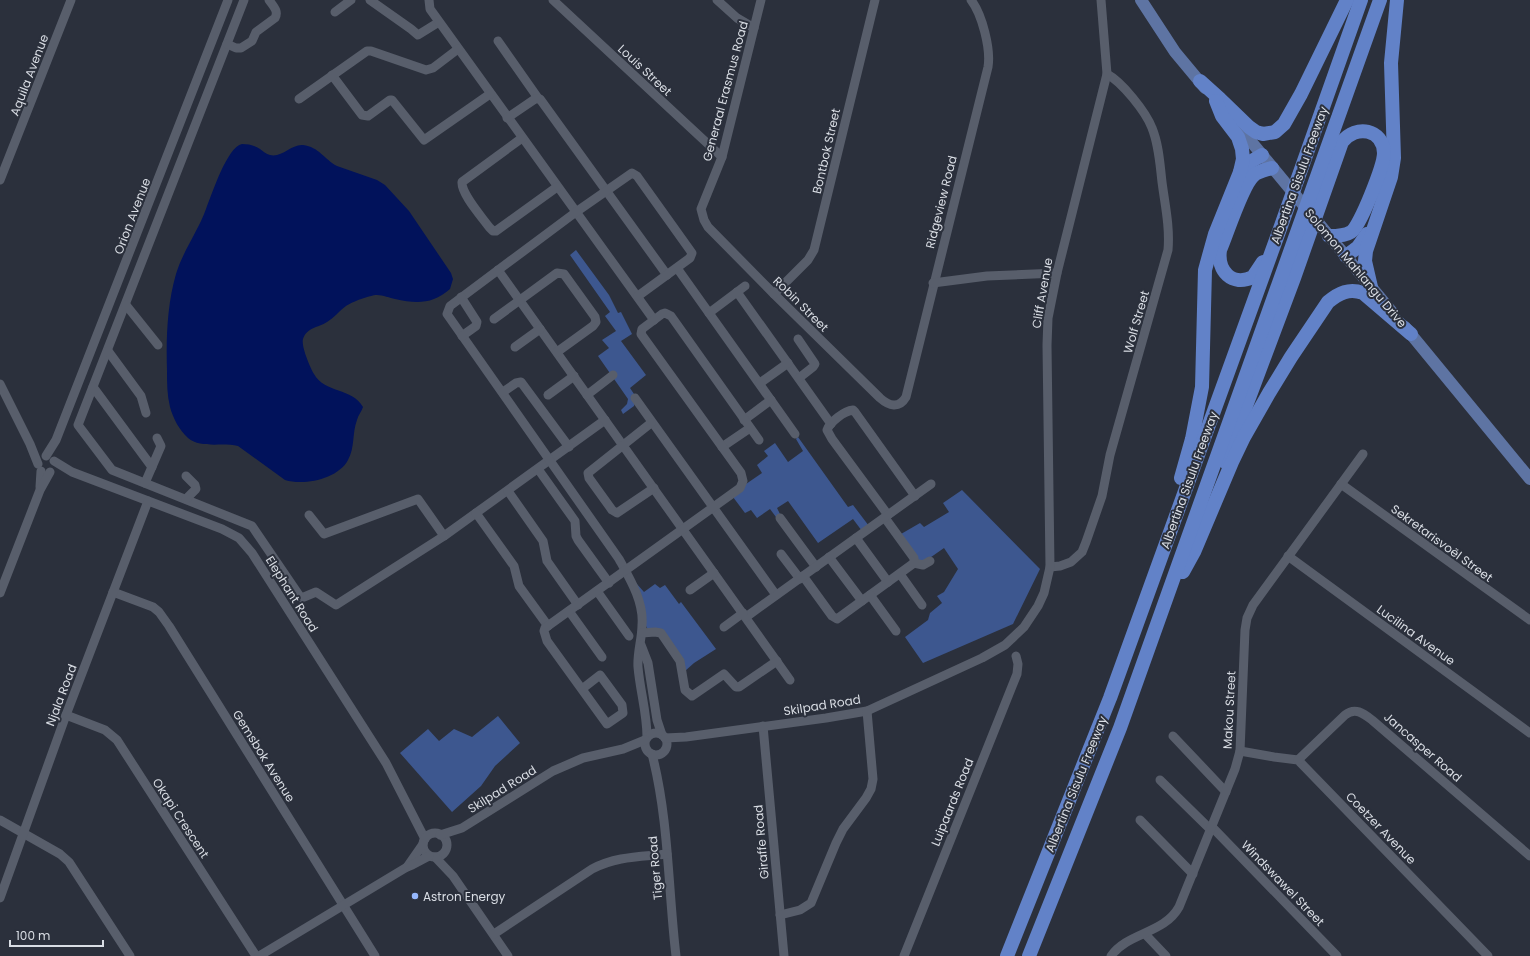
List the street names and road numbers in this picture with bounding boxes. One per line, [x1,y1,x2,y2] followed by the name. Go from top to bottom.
[698,19,752,163] street label: Generaal Erasmus Road
[6,32,52,118] street label: Aquila Avenue
[614,41,676,99] street label: Louis Street
[1266,104,1332,246] street label: Albertina Sisulu Freeway
[808,107,844,195] street label: Bontbok Street
[921,154,961,250] street label: Ridgeview Road
[110,175,154,257] street label: Orion Avenue
[1301,205,1411,331] street label: Solomon Mahlangu Drive
[1027,256,1057,330] street label: Cliff Avenue
[770,273,832,335] street label: Robin Street
[1119,289,1153,355] street label: Wolf Street
[1156,409,1222,551] street label: Albertina Sisulu Freeway
[1388,500,1496,586] street label: Sekretarisvoël Street
[262,553,322,635] street label: Elephant Road
[1373,601,1459,669] street label: Lucilina Avenue
[41,662,81,728] street label: Njala Road
[1218,670,1240,750] street label: Makou Street
[782,691,862,719] street label: Skilpad Road
[229,707,299,805] street label: Gemsbok Avenue
[1380,708,1466,786] street label: Jancasper Road
[1041,713,1111,855] street label: Albertina Sisulu Freeway
[927,756,977,848] street label: Luipaards Road
[464,761,540,817] street label: Skilpad Road
[149,775,213,861] street label: Okapi Crescent
[1342,788,1420,868] street label: Coetzer Avenue
[749,804,773,880] street label: Giraffe Road
[644,835,666,901] street label: Tiger Road
[1238,836,1328,930] street label: Windswawel Street

